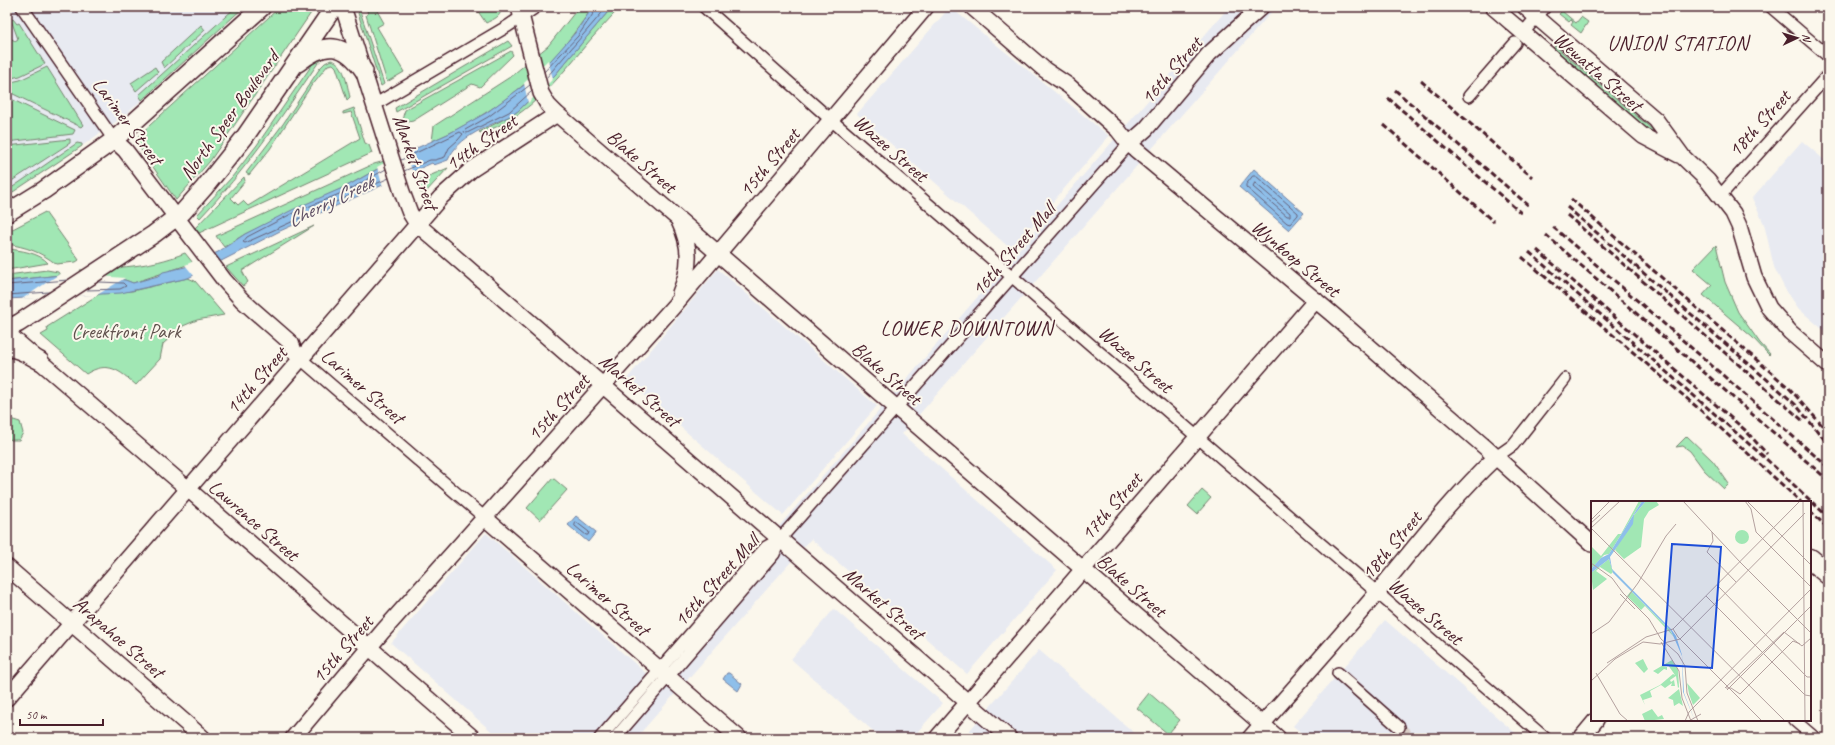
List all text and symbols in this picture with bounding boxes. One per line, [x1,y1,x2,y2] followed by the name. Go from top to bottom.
[1777,18,1817,58] north arrow
[1548,26,1650,119] street label: Wewatta Street
[1135,30,1209,109] street label: 16th Street
[1607,30,1751,56] district label: UNION STATION
[1800,33,1814,43] text: N
[174,43,286,185] street label: North Speer Boulevard
[87,73,170,172] street label: Larimer Street
[1723,83,1798,162] street label: 18th Street
[441,107,524,176] street label: 14th Street
[848,109,935,189] street label: Wazee Street
[387,111,445,216] street label: Market Street
[734,121,807,202] street label: 15th Street
[602,124,684,200] street label: Blake Street
[283,167,381,233] water label: Cherry Creek
[966,195,1063,301] street label: 16th Street Mall
[1246,214,1347,304] street label: Wynkoop Street
[881,315,1056,341] district label: LOWER DOWNTOWN
[71,319,182,344] park label: Creekfront Park
[1093,320,1180,400] street label: Wazee Street
[847,336,929,412] street label: Blake Street
[220,340,294,419] street label: 14th Street
[316,343,412,432] street label: Larimer Street
[594,348,688,435] street label: Market Street
[522,367,597,446] street label: 15th Street
[1075,466,1149,545] street label: 17th Street
[203,474,306,568] street label: Lawrence Street
[1591,501,1811,721] inset map
[1356,504,1429,585] street label: 18th Street
[668,526,767,632] street label: 16th Street Mall
[1092,548,1174,624] street label: Blake Street
[561,555,657,644] street label: Larimer Street
[838,561,932,648] street label: Market Street
[1383,572,1470,652] street label: Wazee Street
[68,591,172,686] street label: Arapahoe Street
[306,609,380,688] street label: 15th Street
[20,701,103,727] scale bar
[26,707,48,723] text: 50 m

